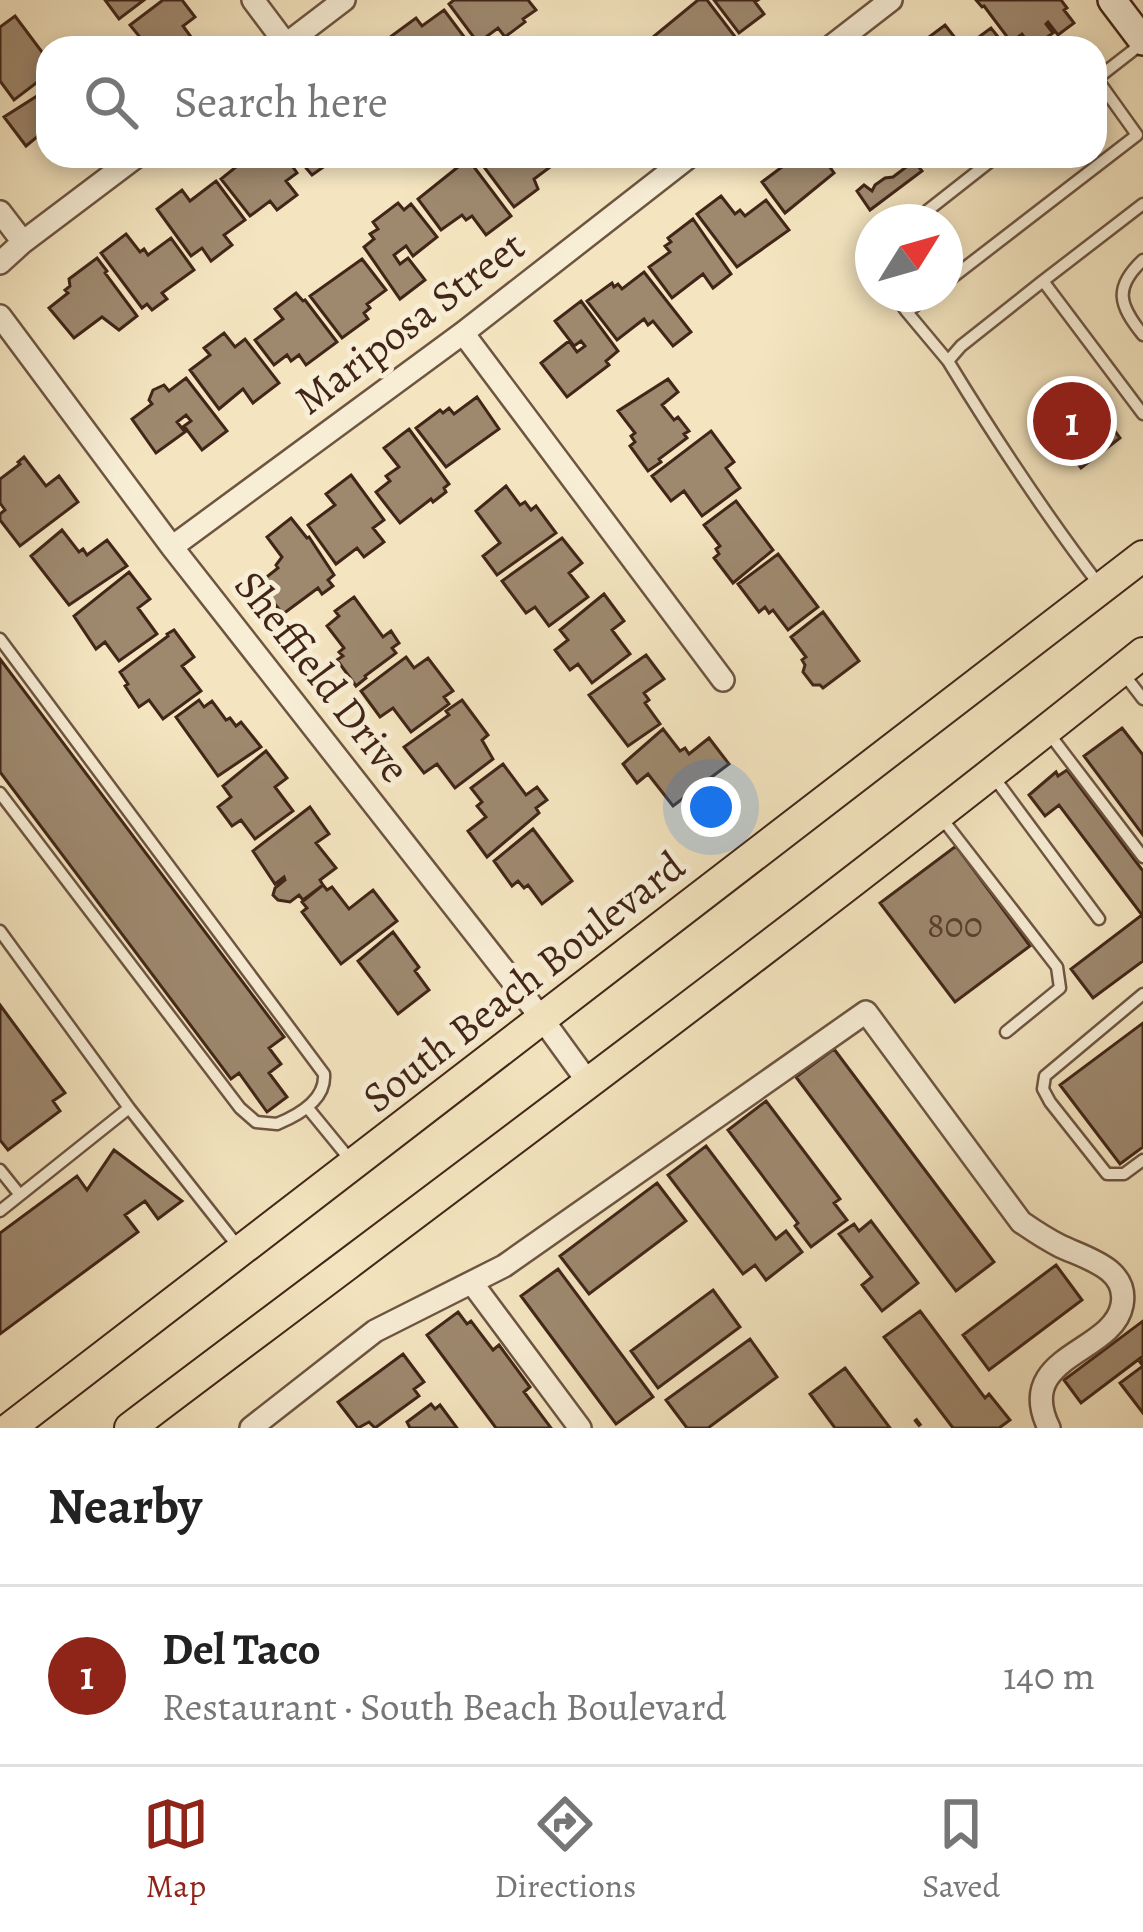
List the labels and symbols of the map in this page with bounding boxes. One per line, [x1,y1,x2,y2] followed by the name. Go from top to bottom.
[855,204,963,312] north arrow
[283,217,536,428] street label: Mariposa Street
[1033,376,1111,466] pin: 1
[222,558,423,794] street label: Sheffield Drive
[681,777,741,837] your location
[350,837,697,1125] street label: South Beach Boulevard
[927,900,983,949] house number: 800

